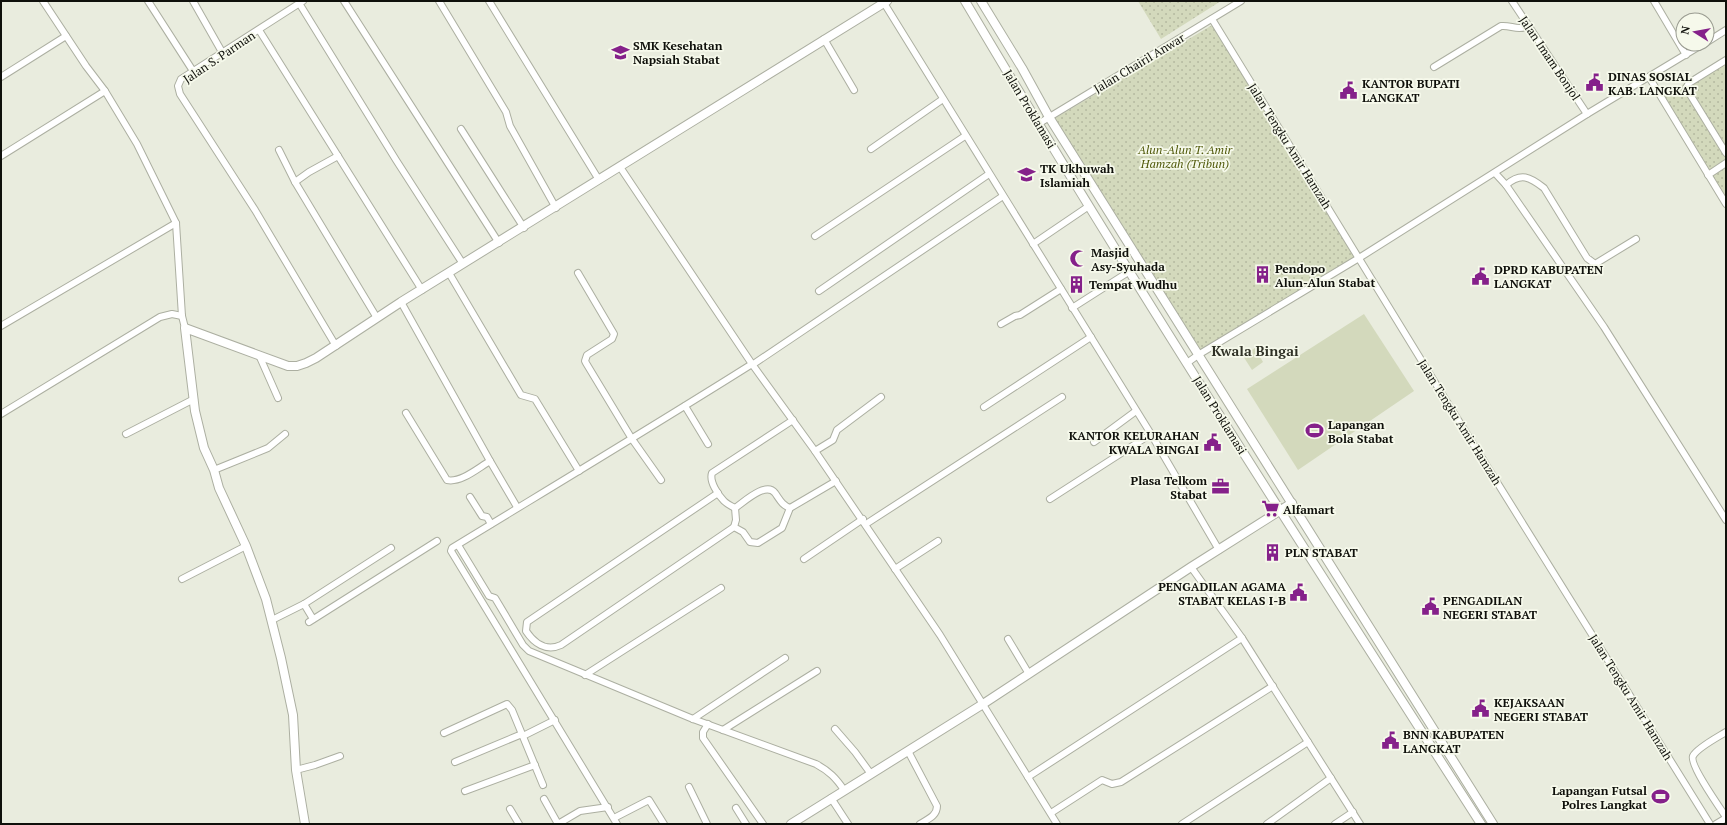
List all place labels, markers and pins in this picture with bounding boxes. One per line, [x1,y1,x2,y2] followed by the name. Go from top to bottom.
[633,38,723,67] place label: SMK Kesehatan Napsiah Stabat
[610,42,630,62] school or university icon: SMK Kesehatan Napsiah Stabat
[1608,69,1697,98] place label: DINAS SOSIAL KAB. LANGKAT
[1585,73,1605,93] public building icon: DINAS SOSIAL KAB. LANGKAT
[1362,76,1460,105] place label: KANTOR BUPATI LANGKAT
[1339,80,1359,100] public building icon: KANTOR BUPATI LANGKAT
[1040,161,1115,190] place label: TK Ukhuwah Islamiah
[1017,165,1037,185] school or university icon: TK Ukhuwah Islamiah
[1091,245,1165,274] place label: Masjid Asy-Syuhada
[1068,249,1088,269] mosque icon: Masjid Asy-Syuhada
[1275,261,1375,290] place label: Pendopo Alun-Alun Stabat
[1494,262,1603,291] place label: DPRD KABUPATEN LANGKAT
[1252,265,1272,285] building icon: Pendopo Alun-Alun Stabat
[1471,266,1491,286] public building icon: DPRD KABUPATEN LANGKAT
[1066,274,1086,294] building icon: Tempat Wudhu
[1089,277,1178,292] place label: Tempat Wudhu
[1328,417,1394,446] place label: Lapangan Bola Stabat
[1305,421,1325,441] sports icon: Lapangan Bola Stabat
[1069,428,1200,457] place label: KANTOR KELURAHAN KWALA BINGAI
[1202,432,1222,452] public building icon: KANTOR KELURAHAN KWALA BINGAI
[1130,473,1207,502] place label: Plasa Telkom Stabat
[1210,477,1230,497] office icon: Plasa Telkom Stabat
[1260,499,1280,519] supermarket icon: Alfamart
[1283,502,1335,517] place label: Alfamart
[1262,542,1282,562] building icon: PLN STABAT
[1285,545,1358,560] place label: PLN STABAT
[1158,579,1286,608] place label: PENGADILAN AGAMA STABAT KELAS I-B
[1289,583,1309,603] public building icon: PENGADILAN AGAMA STABAT KELAS I-B
[1443,593,1537,622] place label: PENGADILAN NEGERI STABAT
[1420,597,1440,617] public building icon: PENGADILAN NEGERI STABAT
[1494,695,1588,724] place label: KEJAKSAAN NEGERI STABAT
[1471,699,1491,719] public building icon: KEJAKSAAN NEGERI STABAT
[1403,727,1504,756] place label: BNN KABUPATEN LANGKAT
[1380,731,1400,751] public building icon: BNN KABUPATEN LANGKAT
[1552,783,1647,812] place label: Lapangan Futsal Polres Langkat
[1650,787,1670,807] sports icon: Lapangan Futsal Polres Langkat

